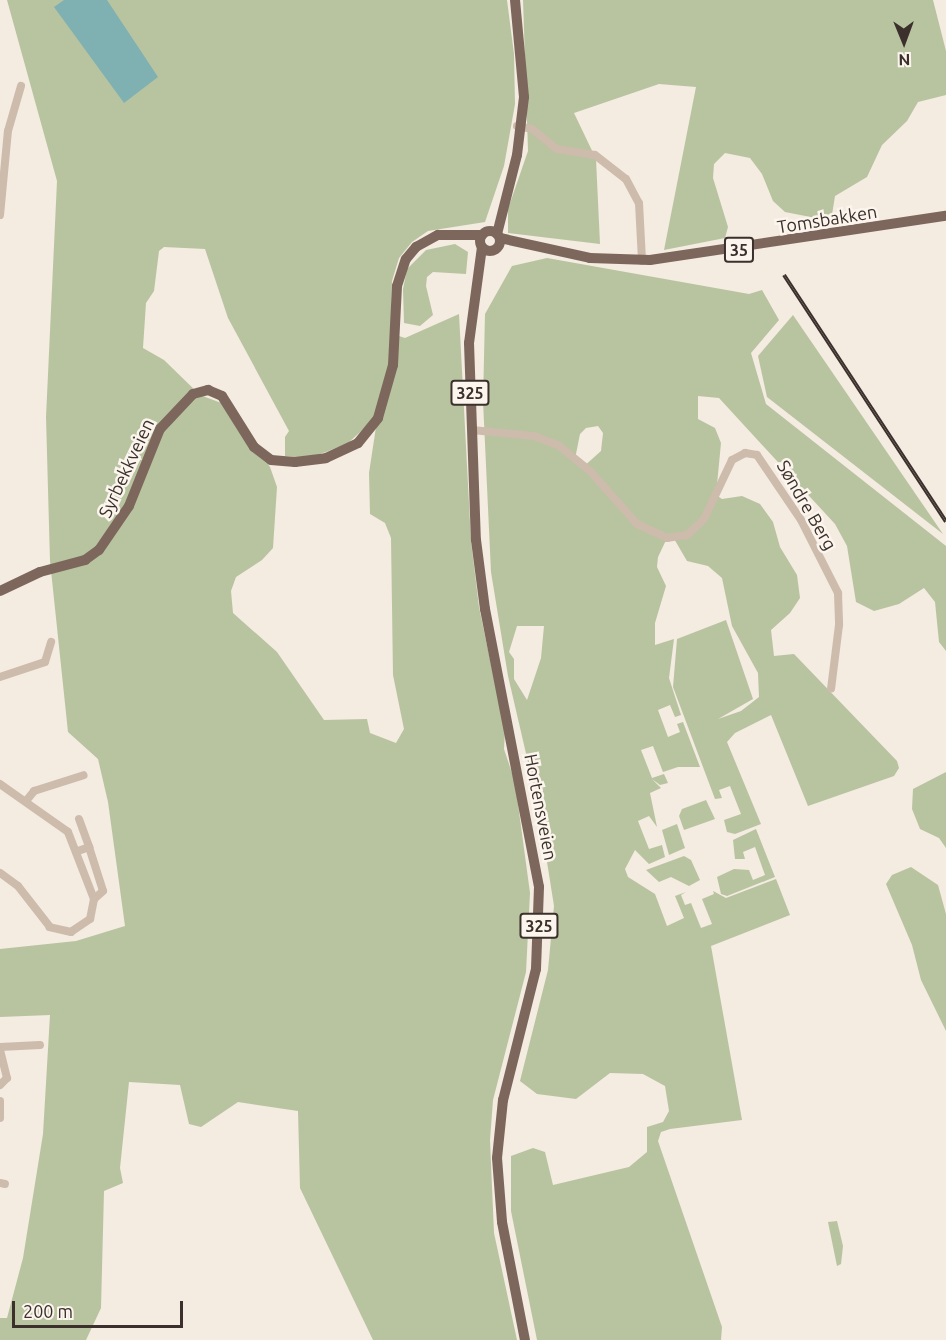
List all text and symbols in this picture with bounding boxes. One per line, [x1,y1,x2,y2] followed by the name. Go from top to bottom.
[874,12,934,72] north arrow
[898,51,910,69] text: N
[775,200,879,238] street label: Tomsbakken
[722,237,756,263] road number: 35
[449,380,491,406] road number: 325
[94,415,158,521] street label: Syrbekkveien
[773,456,841,554] street label: Søndre Berg
[520,752,562,862] street label: Hortensveien
[518,913,560,939] road number: 325
[15,1289,186,1327] scale bar
[23,1301,73,1321] text: 200 m

